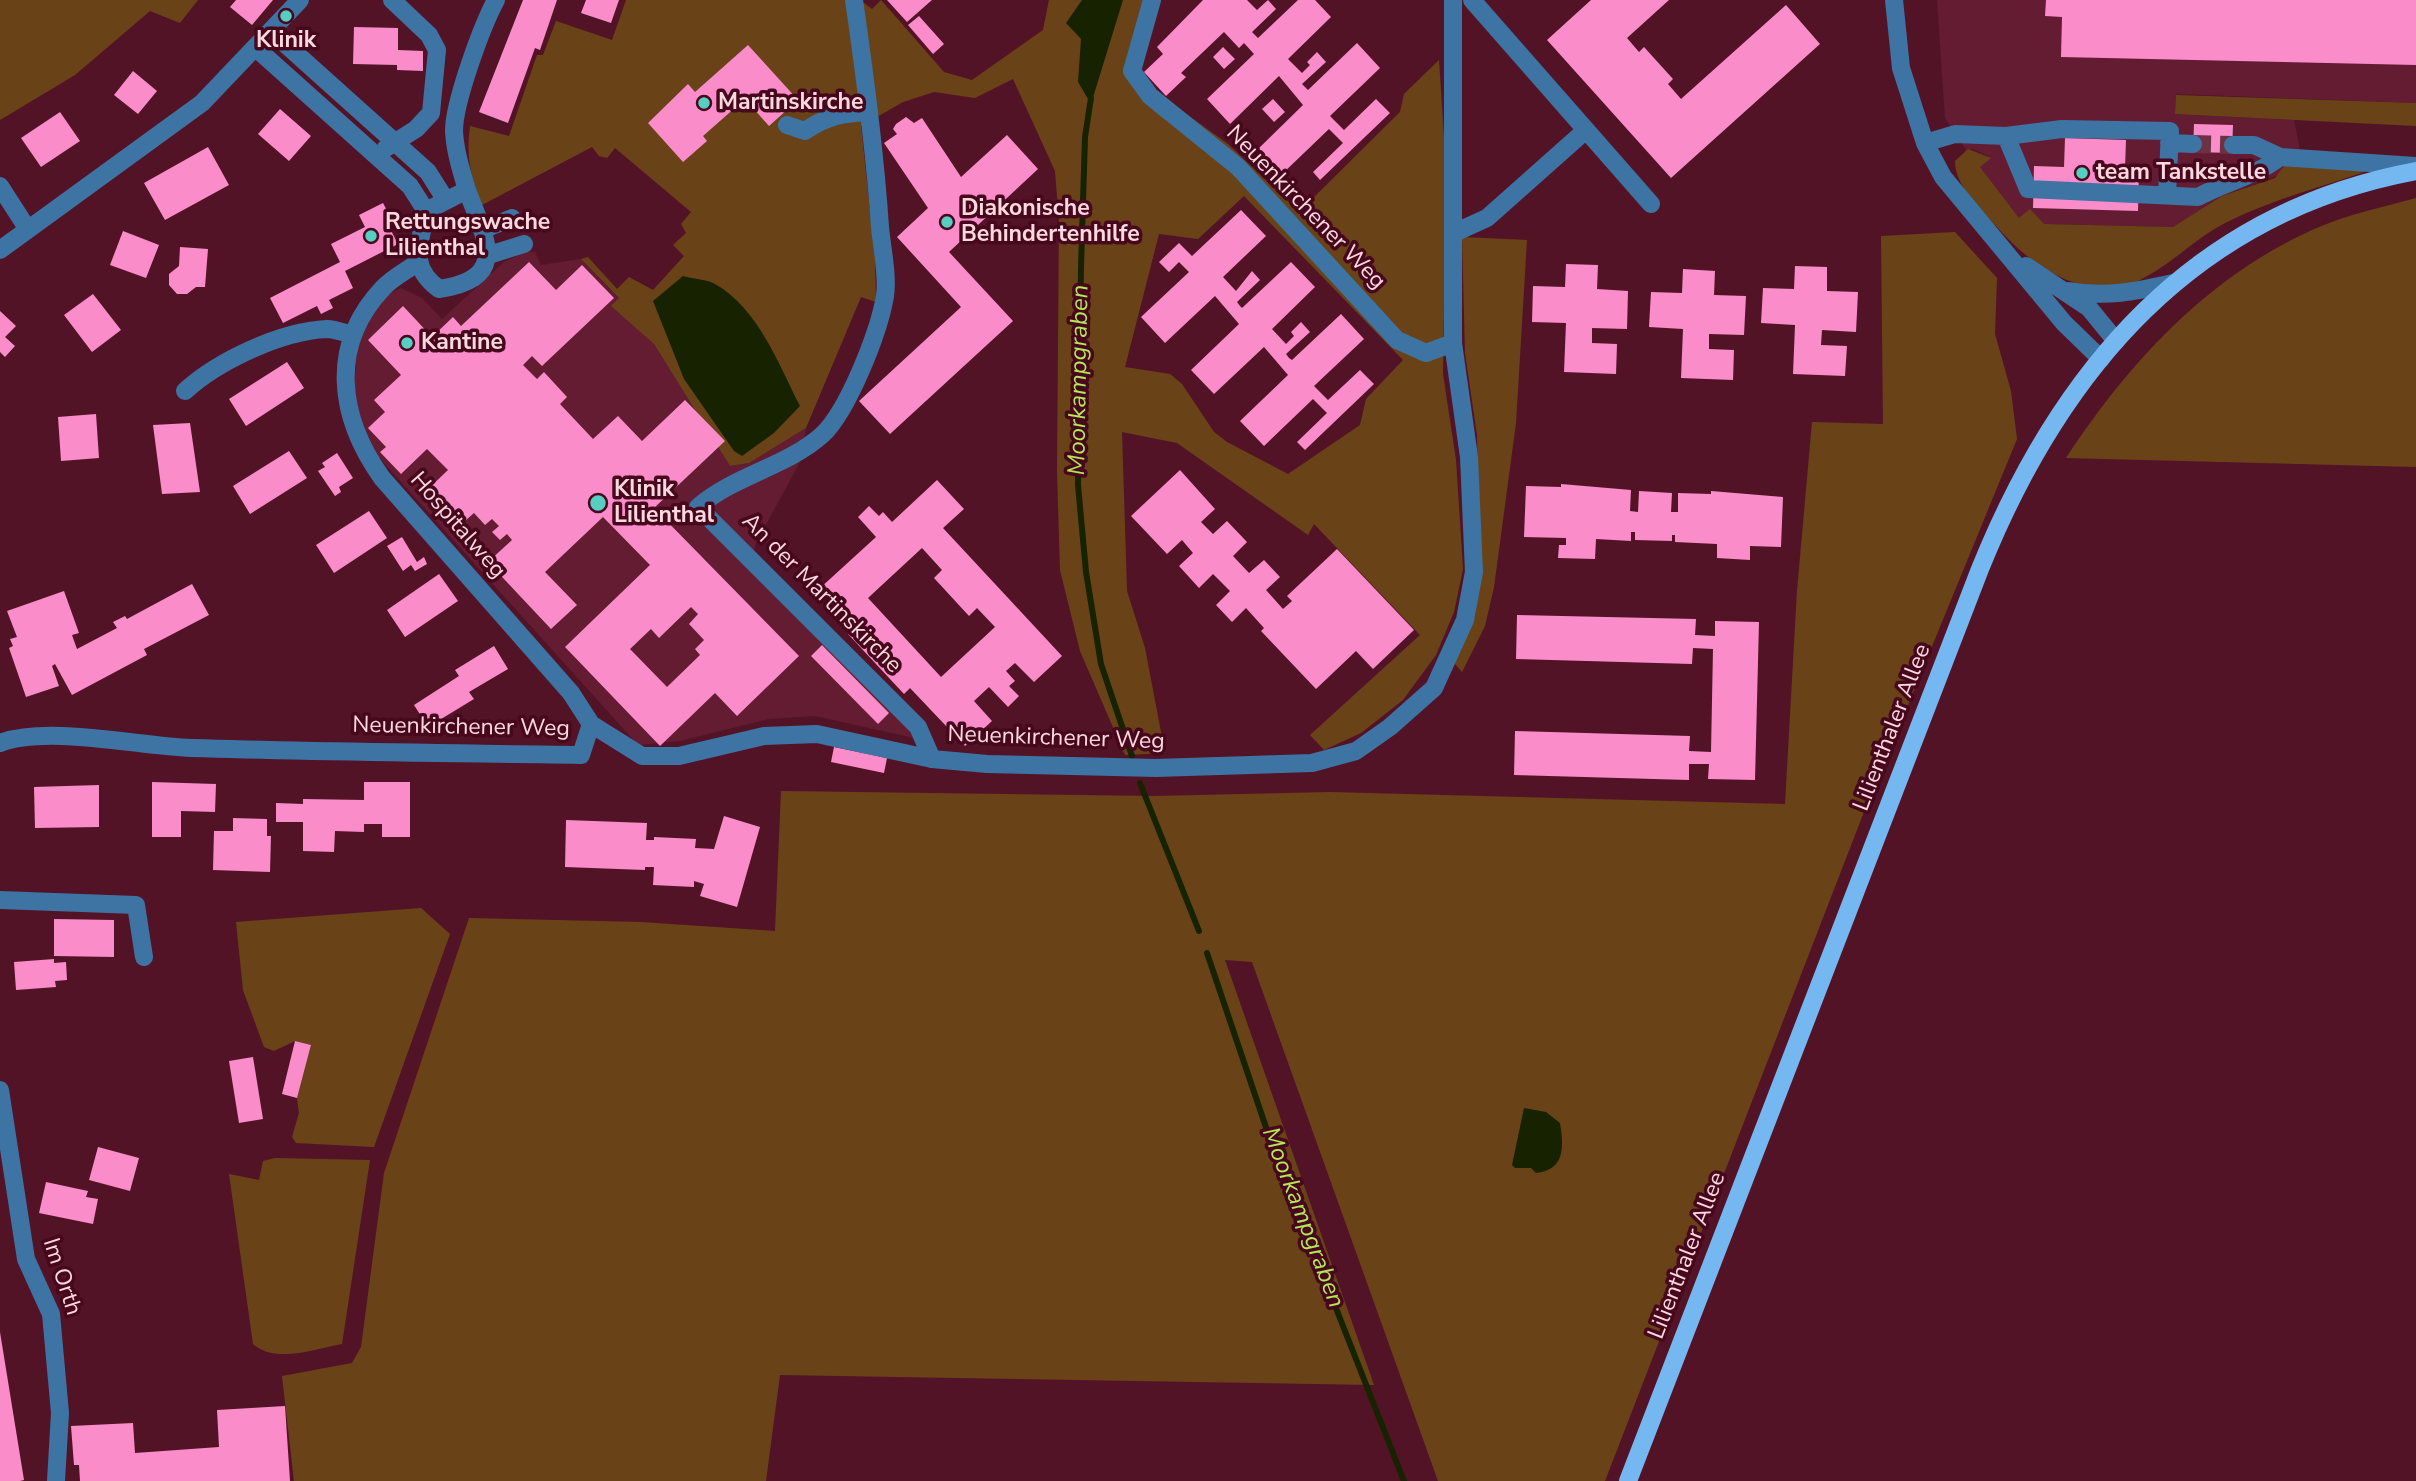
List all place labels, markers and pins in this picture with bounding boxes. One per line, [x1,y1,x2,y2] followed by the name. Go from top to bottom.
[278,8,294,24] marker: Klinik
[256,27,316,55] place label: Klinik
[718,89,863,117] place label: Martinskirche
[696,95,712,111] marker: Martinskirche
[2096,159,2266,187] place label: team Tankstelle
[2074,165,2090,181] marker: team Tankstelle
[961,195,1140,249] place label: Diakonische Behindertenhilfe
[385,209,550,263] place label: Rettungswache Lilienthal
[939,214,955,230] marker: Diakonische Behindertenhilfe
[363,228,379,244] marker: Rettungswache Lilienthal
[421,329,503,357] place label: Kantine
[399,335,415,351] marker: Kantine
[614,476,714,530] place label: Klinik Lilienthal
[588,493,608,513] marker: Klinik Lilienthal

